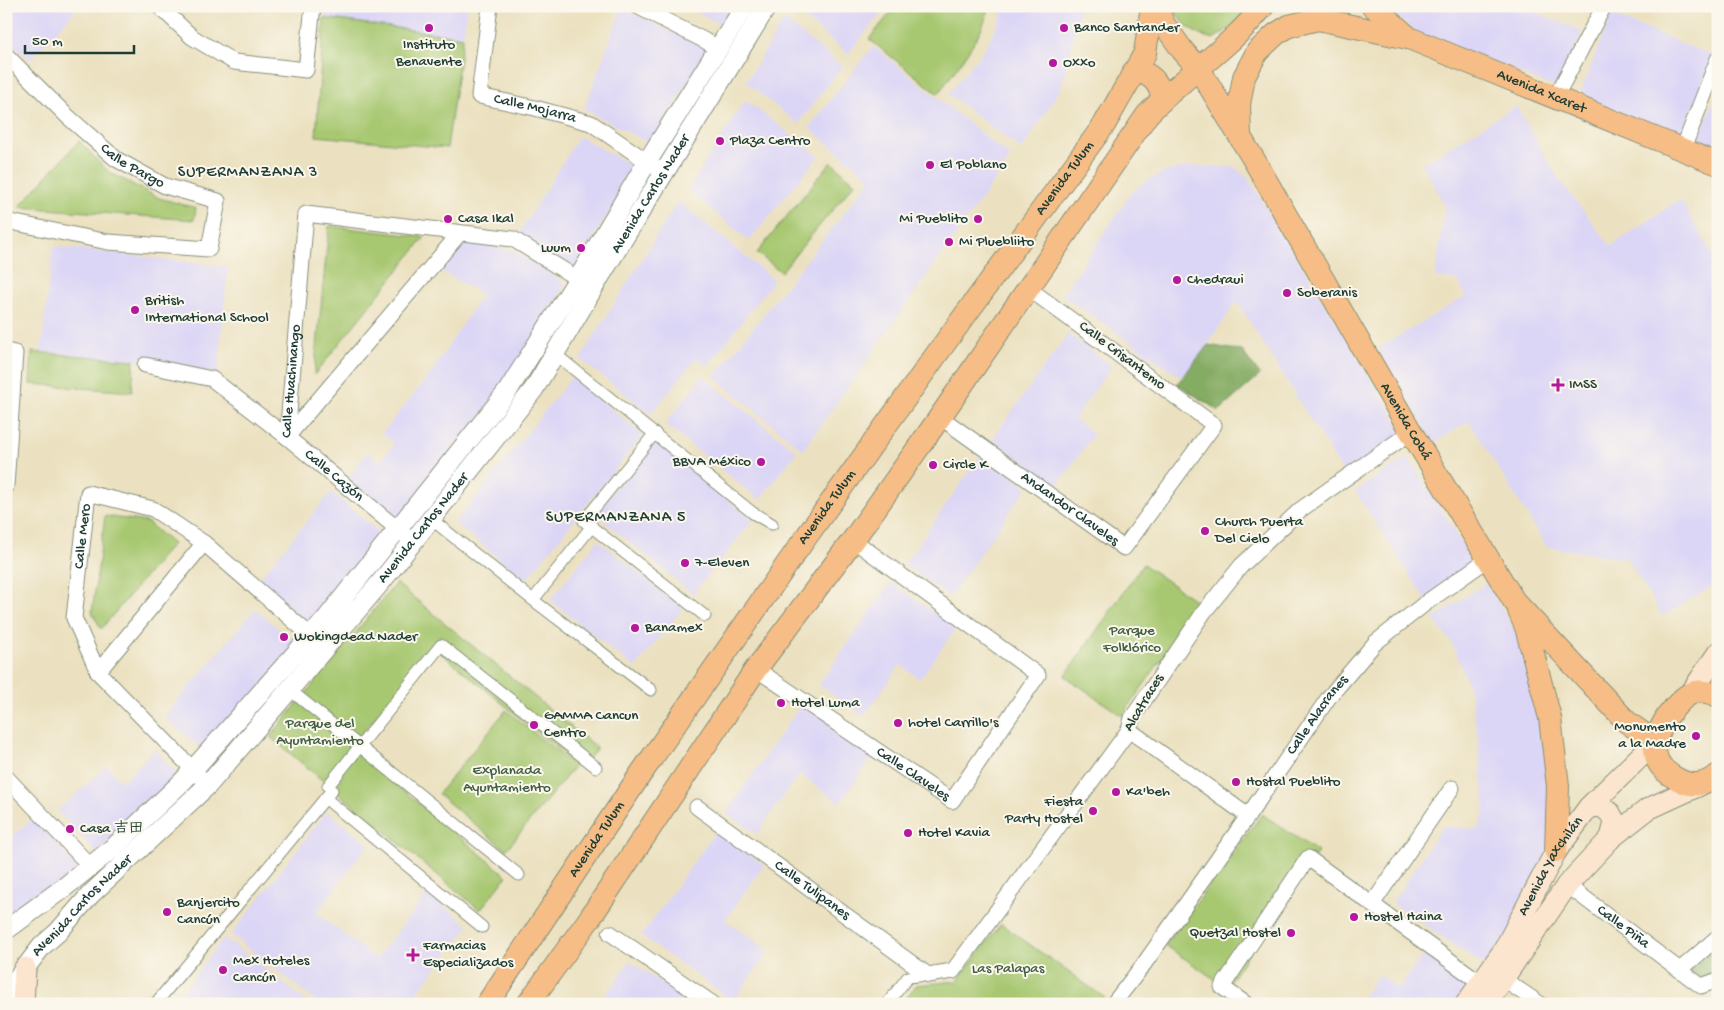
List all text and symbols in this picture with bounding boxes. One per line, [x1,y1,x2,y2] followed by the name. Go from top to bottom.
[1073,19,1181,37] place label: Banco Santander
[25,22,134,54] scale bar
[423,22,435,34] marker: Instituto Benavente
[1058,22,1070,34] marker: Banco Santander
[32,33,63,51] text: 50 m
[395,36,462,71] place label: Instituto Benavente
[1063,54,1096,72] place label: Oxxo
[1047,57,1059,69] marker: Oxxo
[1494,66,1590,119] street label: Avenida Xcaret
[492,90,579,128] street label: Calle Mojarra
[607,130,695,257] street label: Avenida Carlos Nader
[729,132,811,150] place label: Plaza Centro
[714,135,726,147] marker: Plaza Centro
[1032,137,1099,219] street label: Avenida Tulum
[96,140,168,193] street label: Calle Pargo
[940,156,1007,174] place label: El Poblano
[924,159,936,171] marker: El Poblano
[178,164,318,183] district label: SUPERMANZANA 3
[458,210,514,228] place label: Casa Ikal
[899,210,968,228] place label: Mi Pueblito
[442,213,454,225] marker: Casa Ikal
[972,213,984,225] marker: Mi Pueblito
[959,233,1034,251] place label: Mi Pluebliito
[943,236,955,248] marker: Mi Pluebliito
[541,239,571,257] place label: Luum
[575,242,587,254] marker: Luum
[1187,271,1244,289] place label: Chedraui
[1171,274,1183,286] marker: Chedraui
[1297,284,1357,302] place label: Soberanis
[1281,287,1293,299] marker: Soberanis
[144,292,269,327] place label: British International School
[129,304,141,316] marker: British International School
[1075,317,1169,395] street label: Calle Crisantemo
[278,324,306,439] street label: Calle Huachinango
[1569,376,1597,394] place label: IMSS
[1551,378,1565,392] marker: IMSS
[1376,380,1435,464] street label: Avenida Cobá
[300,446,367,506] street label: Calle Cazón
[672,453,751,471] place label: BBVA México
[755,456,767,468] marker: BBVA México
[943,456,989,474] place label: Circle K
[927,459,939,471] marker: Circle K
[794,466,860,549] street label: Avenida Tulum
[374,468,474,587] street label: Avenida Carlos Nader
[1017,468,1123,551] street label: Andandor Claveles
[71,502,96,570] street label: Calle Mero
[546,509,686,528] district label: SUPERMANZANA 5
[1214,513,1304,548] place label: Church Puerta Del Cielo
[1199,525,1211,537] marker: Church Puerta Del Cielo
[694,554,749,572] place label: 7-Eleven
[679,557,691,569] marker: 7-Eleven
[644,619,703,637] place label: Banamex
[629,622,641,634] marker: Banamex
[1102,622,1161,657] park label: Parque Folklórico
[294,628,419,646] place label: Wokingdead Nader
[278,631,290,643] marker: Wokingdead Nader
[1120,671,1168,735] street label: Alcatraces
[1283,671,1353,759] street label: Calle Alacranes
[791,694,860,712] place label: Hotel Luma
[775,697,787,709] marker: Hotel Luma
[544,707,638,742] place label: GAMMA Cancun Centro
[908,714,999,732] place label: hotel Carrillo's
[276,715,364,750] park label: Parque del Ayuntamiento
[892,717,904,729] marker: hotel Carrillo's
[1614,718,1686,753] place label: Monumento a la Madre
[528,719,540,731] marker: GAMMA Cancun Centro
[1690,730,1702,742] marker: Monumento a la Madre
[872,743,953,806] street label: Calle Claveles
[463,762,551,797] park label: Explanada Ayuntamiento
[1246,773,1341,791] place label: Hostal Pueblito
[1230,776,1242,788] marker: Hostal Pueblito
[1126,783,1170,801] place label: Ka'beh
[1110,786,1122,798] marker: Ka'beh
[1004,793,1084,828] place label: Fiesta Party Hostel
[565,797,629,881] street label: Avenida Tulum
[1087,805,1099,817] marker: Fiesta Party Hostel
[1514,813,1588,919] street label: Avenida Yaxchilán
[80,820,144,838] place label: Casa 吉田
[64,823,76,835] marker: Casa 吉田
[918,824,991,842] place label: Hotel Kavia
[902,827,914,839] marker: Hotel Kavia
[28,850,137,960] street label: Avenida Carlos Nader
[770,857,854,925] street label: Calle Tulipanes
[176,894,240,929] place label: Banjercito Cancún
[1593,901,1653,953] street label: Calle Piña
[161,906,173,918] marker: Banjercito Cancún
[1364,908,1443,926] place label: Hostel Haina
[1348,911,1360,923] marker: Hostel Haina
[1189,924,1281,942] place label: Quetzal Hostel
[1285,927,1297,939] marker: Quetzal Hostel
[422,937,514,972] place label: Farmacias Especializados
[407,949,419,961] marker: Farmacias Especializados
[233,952,310,987] place label: Mex Hoteles Cancún
[972,960,1045,978] park label: Las Palapas
[217,964,229,976] marker: Mex Hoteles Cancún

